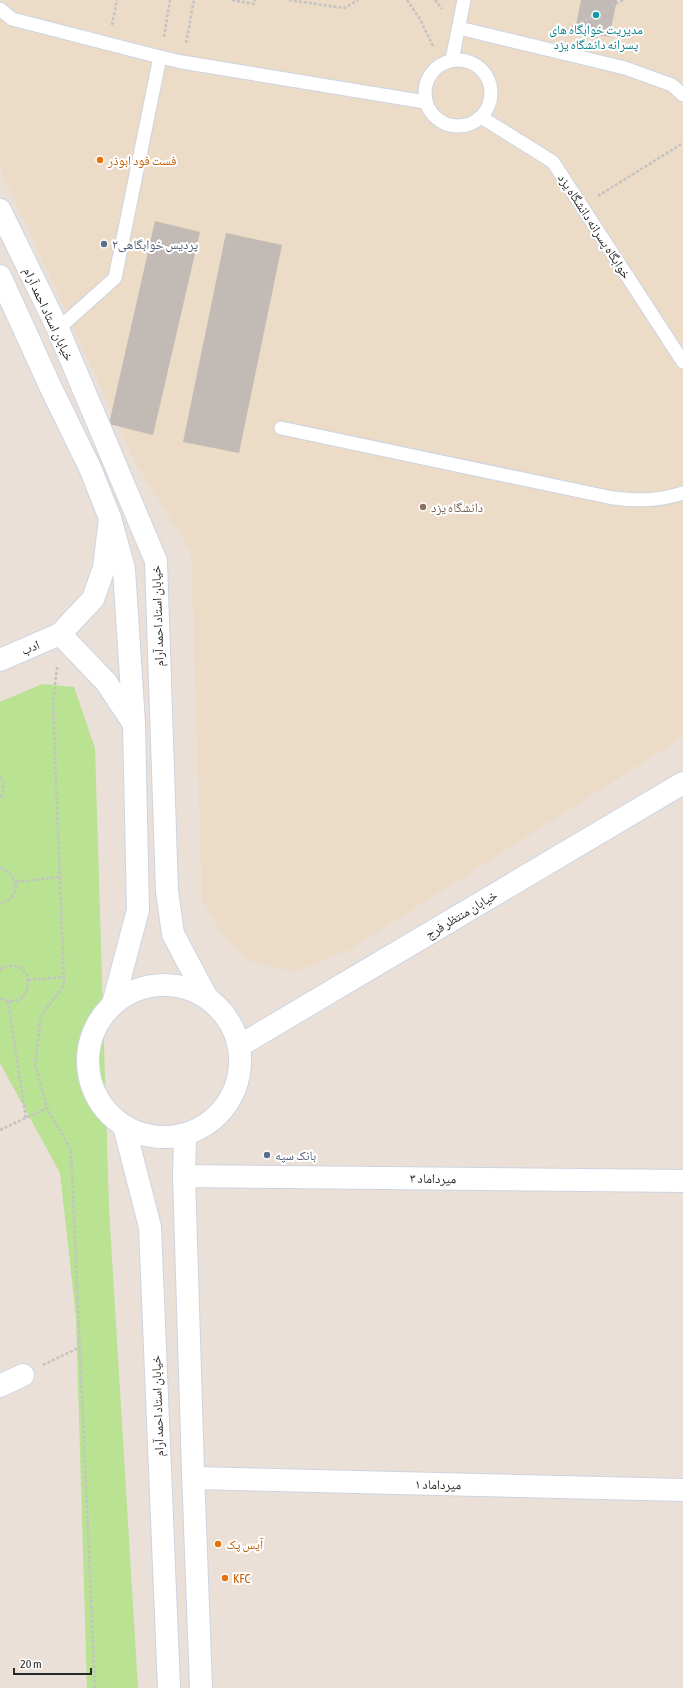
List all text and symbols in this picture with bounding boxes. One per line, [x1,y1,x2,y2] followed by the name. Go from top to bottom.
[591,10,601,20] marker: مدیریت خوابگاه های پسرانه دانشگاه یزد
[549,22,643,53] place label: مدیریت خوابگاه های پسرانه دانشگاه یزد
[107,153,176,169] place label: فست فود ابوذر
[95,155,105,165] marker: فست فود ابوذر
[554,171,634,282] street label: خوابگاه پسرانه دانشگاه یزد
[112,237,198,253] place label: پردیس خوابگاهی٢
[99,239,109,249] marker: پردیس خوابگاهی٢
[19,265,77,364] street label: خیابان استاد احمد آرام
[431,500,483,516] place label: دانشگاه یزد
[418,502,428,512] marker: دانشگاه یزد
[148,565,168,667] street label: خیابان استاد احمد آرام
[19,637,42,658] street label: ادب
[423,887,501,943] street label: خیابان منتظر فرج
[275,1148,316,1164] place label: بانک سپه
[262,1150,272,1160] marker: بانک سپه
[410,1171,456,1187] street label: میرداماد ۳
[148,1355,168,1457] street label: خیابان استاد احمد آرام
[415,1477,461,1493] street label: میرداماد ۱
[226,1537,264,1553] place label: آیس پک
[213,1539,223,1549] marker: آیس پک
[233,1571,251,1586] place label: KFC
[220,1573,230,1583] marker: KFC
[14,1650,91,1676] scale bar
[20,1657,42,1671] text: 20 m

